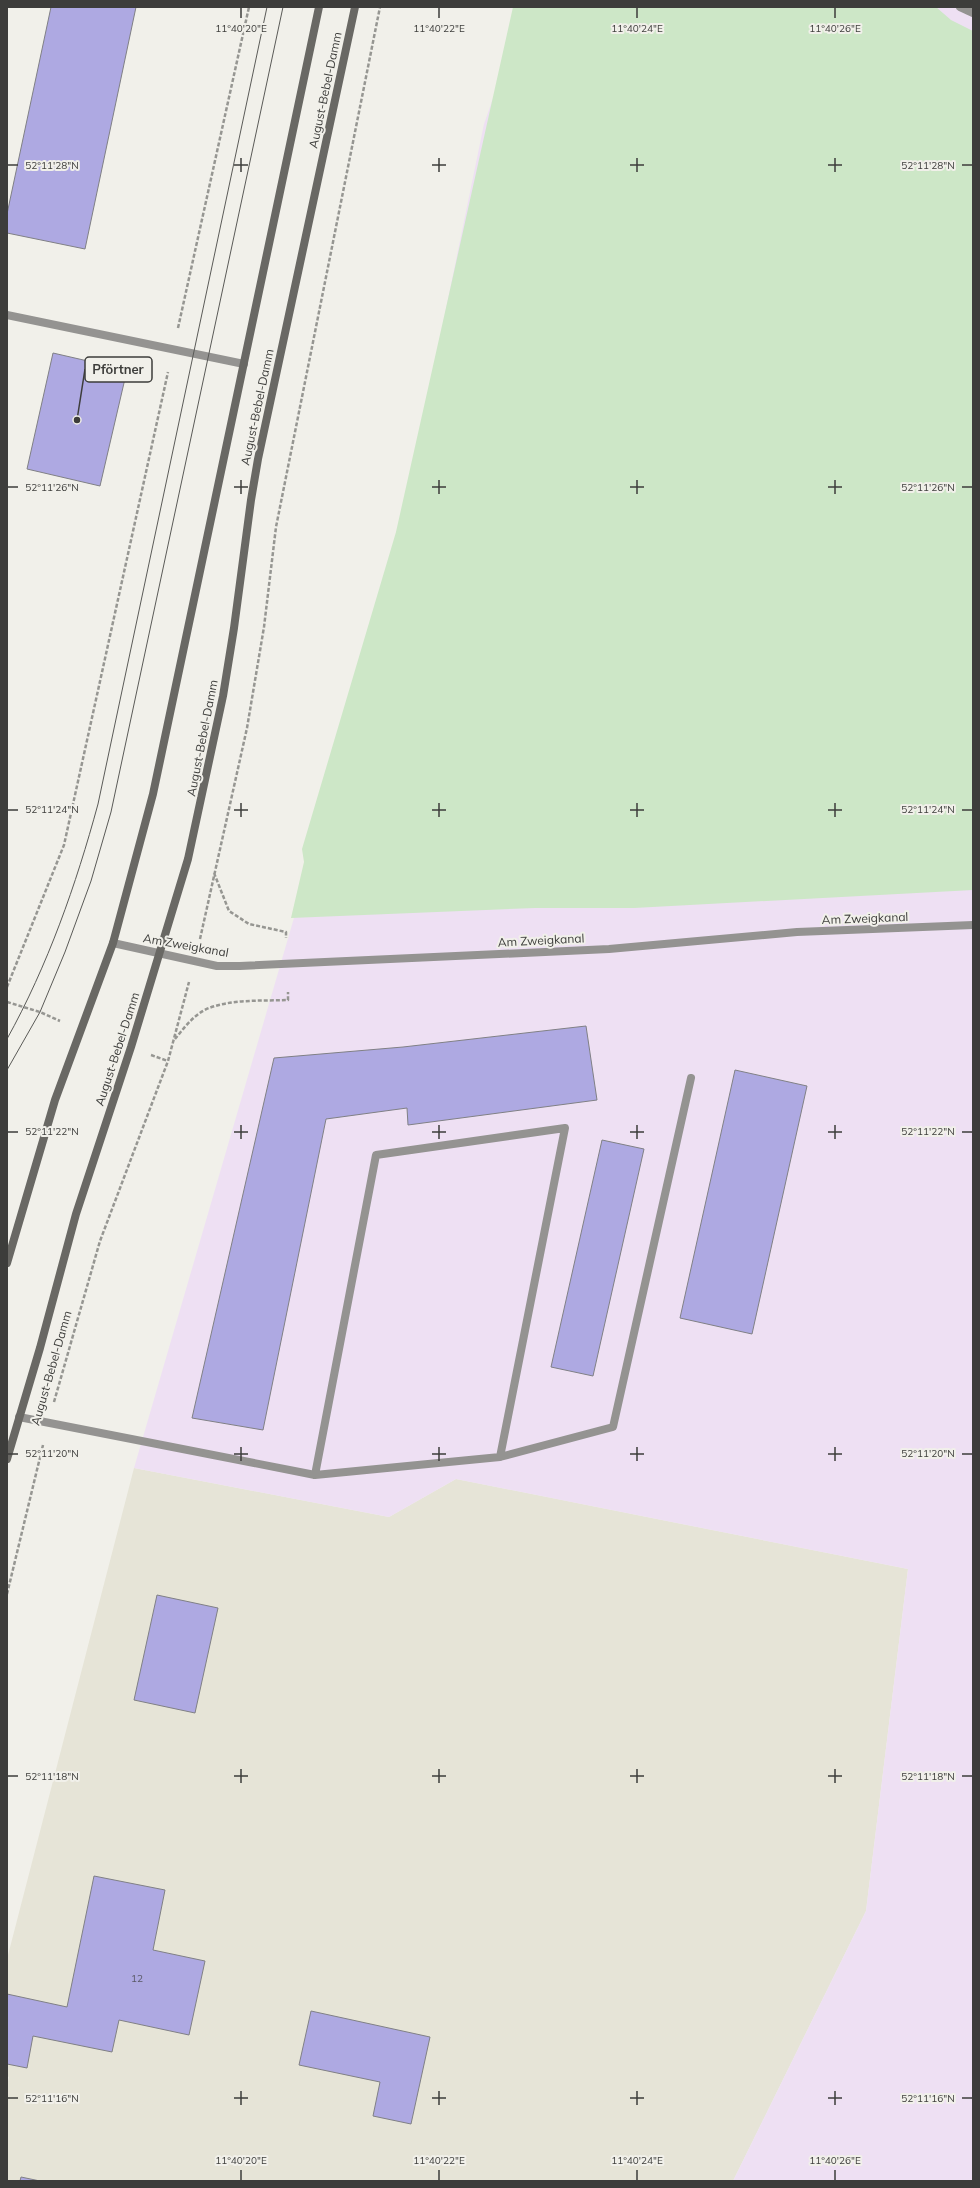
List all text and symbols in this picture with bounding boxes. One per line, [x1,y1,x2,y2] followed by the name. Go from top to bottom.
[215,22,267,35] text: 11°40'20"E
[413,22,465,35] text: 11°40'22"E
[611,22,663,35] text: 11°40'24"E
[809,22,861,35] text: 11°40'26"E
[305,30,345,150] street label: August-Bebel-Damm
[25,159,79,172] text: 52°11'28"N
[901,159,955,172] text: 52°11'28"N
[237,347,277,467] street label: August-Bebel-Damm
[85,357,152,382] callout: Pförtner
[92,361,145,377] text: Pförtner
[25,481,79,494] text: 52°11'26"N
[901,481,955,494] text: 52°11'26"N
[183,678,221,798] street label: August-Bebel-Damm
[25,803,79,816] text: 52°11'24"N
[901,803,955,816] text: 52°11'24"N
[821,909,909,927] street label: Am Zweigkanal
[142,930,230,960] street label: Am Zweigkanal
[497,930,585,950] street label: Am Zweigkanal
[92,990,142,1108] street label: August-Bebel-Damm
[25,1125,79,1138] text: 52°11'22"N
[901,1125,955,1138] text: 52°11'22"N
[27,1309,75,1427] street label: August-Bebel-Damm
[25,1447,79,1460] text: 52°11'20"N
[901,1447,955,1460] text: 52°11'20"N
[25,1770,79,1783] text: 52°11'18"N
[901,1770,955,1783] text: 52°11'18"N
[131,1972,143,1985] house number: 12
[25,2092,79,2105] text: 52°11'16"N
[901,2092,955,2105] text: 52°11'16"N
[215,2154,267,2167] text: 11°40'20"E
[413,2154,465,2167] text: 11°40'22"E
[611,2154,663,2167] text: 11°40'24"E
[809,2154,861,2167] text: 11°40'26"E

